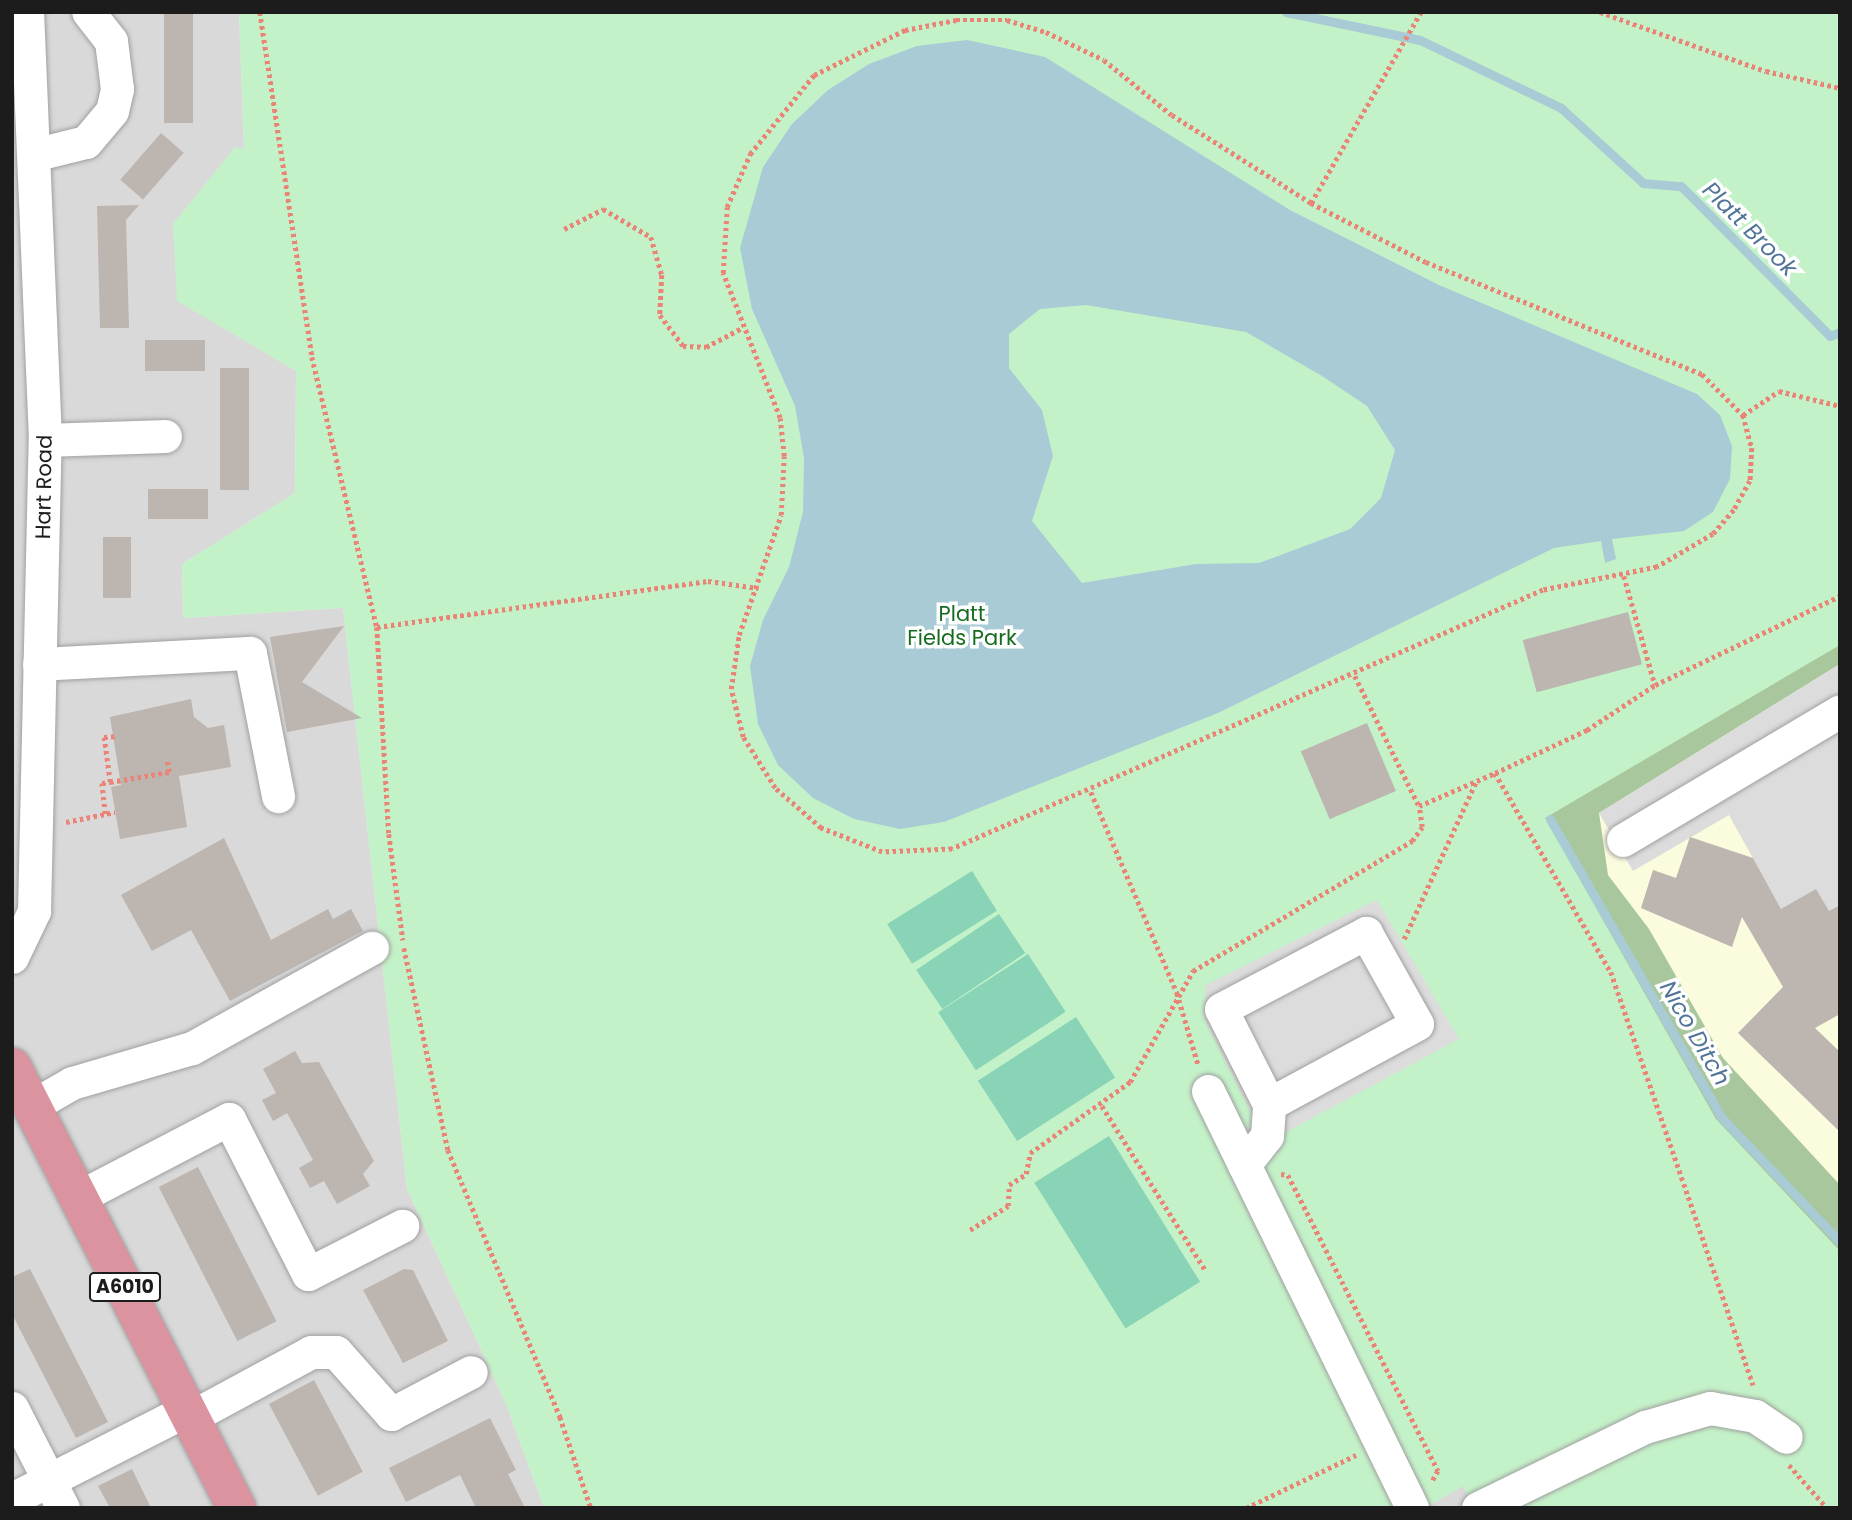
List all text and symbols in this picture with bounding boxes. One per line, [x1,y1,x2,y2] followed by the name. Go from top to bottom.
[1697,176,1803,282] water label: Platt Brook
[30,435,58,539] street label: Hart Road
[907,601,1017,651] park label: Platt Fields Park
[1654,976,1736,1090] water label: Nico Ditch
[88,1272,162,1302] road number: A6010

